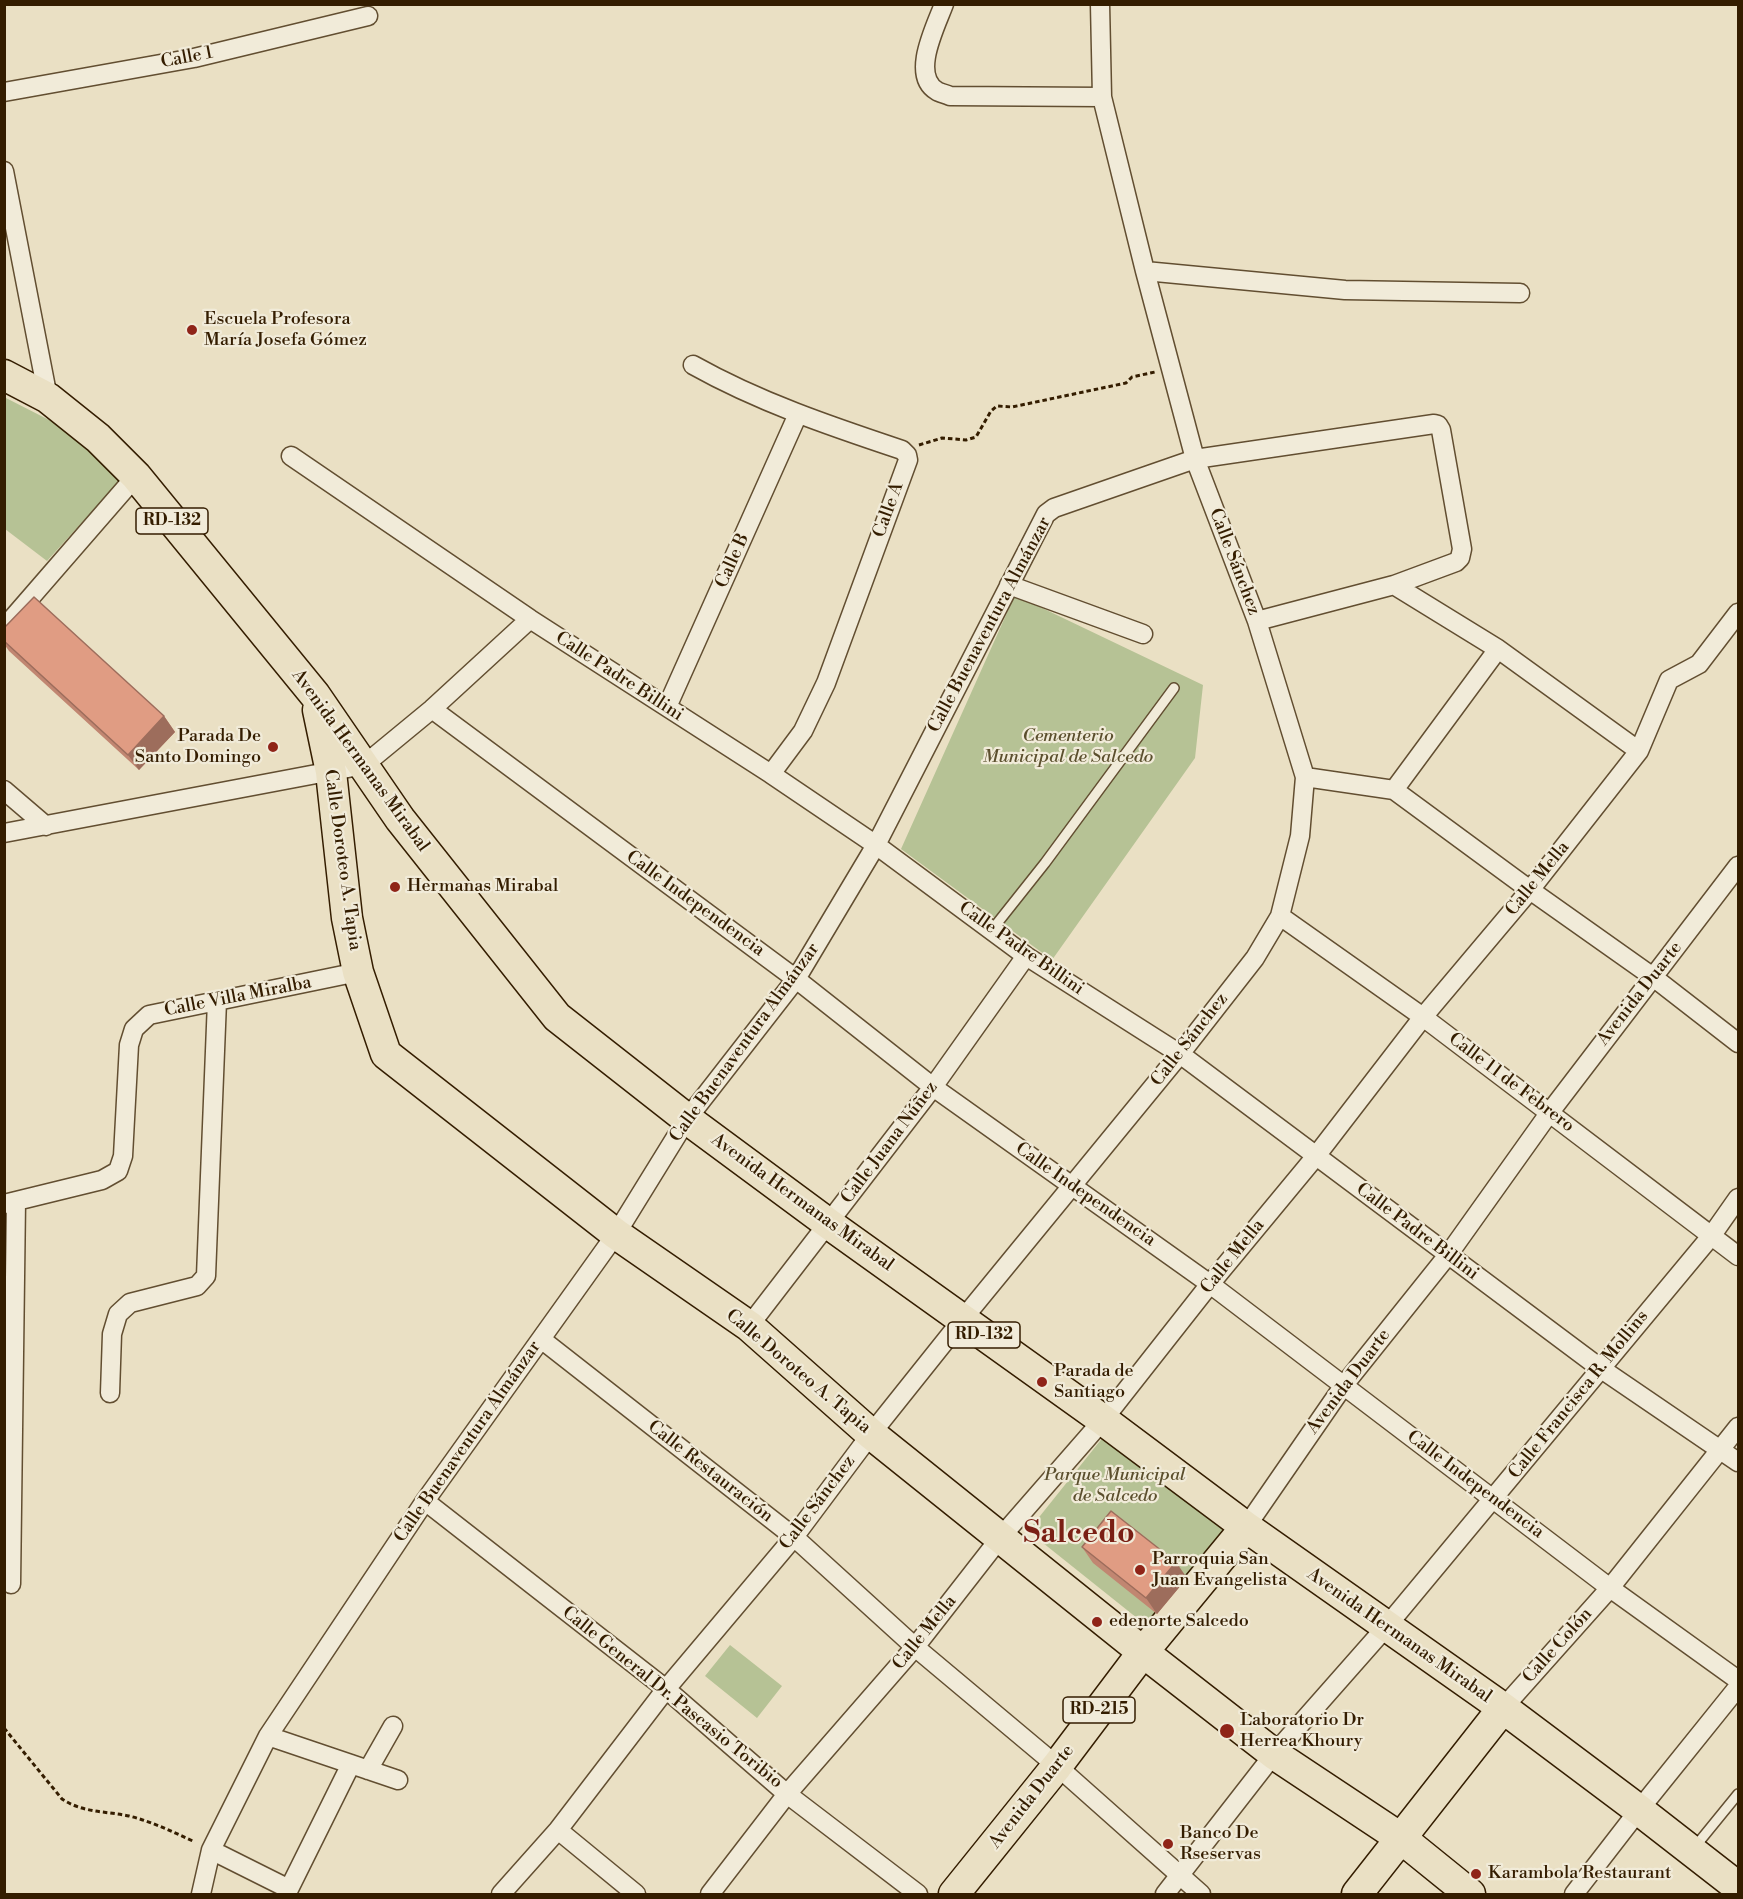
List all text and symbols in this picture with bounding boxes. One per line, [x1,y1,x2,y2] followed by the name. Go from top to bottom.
[159,42,215,74] street label: Calle 1
[204,309,367,352] place label: Escuela Profesora María Josefa Gómez
[185,323,199,337] marker: Escuela Profesora María Josefa Gómez
[869,479,909,541] street label: Calle A
[1204,506,1264,618] street label: Calle Sánchez
[136,508,208,534] road number: RD-132
[924,514,1056,736] street label: Calle Buenaventura Almánzar
[711,530,755,592] street label: Calle B
[551,628,687,726] street label: Calle Padre Billini
[287,666,433,856] street label: Avenida Hermanas Mirabal
[135,726,261,768] place label: Parada De Santo Domingo
[983,726,1153,768] park label: Cementerio Municipal de Salcedo
[266,740,280,754] marker: Parada De Santo Domingo
[319,768,365,952] street label: Calle Doroteo A. Tapia
[1501,837,1575,921] street label: Calle Mella
[621,846,769,962] street label: Calle Independencia
[407,876,558,898] place label: Hermanas Mirabal
[388,880,402,894] marker: Hermanas Mirabal
[954,898,1088,1000] street label: Calle Padre Billini
[1593,938,1687,1050] street label: Avenida Duarte
[665,939,825,1147] street label: Calle Buenaventura Almánzar
[163,972,313,1022] street label: Calle Villa Miralba
[1147,989,1233,1091] street label: Calle Sánchez
[1444,1029,1578,1137] street label: Calle 11 de Febrero
[837,1078,943,1208] street label: Calle Juana Núñez
[707,1130,897,1276] street label: Avenida Hermanas Mirabal
[1011,1138,1159,1252] street label: Calle Independencia
[1351,1179,1483,1285] street label: Calle Padre Billini
[1196,1215,1270,1299] street label: Calle Mella
[721,1305,875,1439] street label: Calle Doroteo A. Tapia
[1504,1306,1654,1484] street label: Calle Francisca R. Mollins
[948,1322,1020,1348] road number: RD-132
[1302,1325,1396,1439] street label: Avenida Duarte
[390,1337,546,1547] street label: Calle Buenaventura Almánzar
[1054,1361,1134,1404] place label: Parada de Santiago
[1035,1375,1049,1389] marker: Parada de Santiago
[643,1416,777,1528] street label: Calle Restauración
[1402,1426,1548,1544] street label: Calle Independencia
[776,1452,860,1554] street label: Calle Sánchez
[1044,1465,1186,1508] park label: Parque Municipal de Salcedo
[1023,1517,1135,1553] district label: Salcedo
[1152,1549,1287,1592] place label: Parroquia San Juan Evangelista
[1133,1563,1147,1577] marker: Parroquia San Juan Evangelista
[1303,1564,1495,1708] street label: Avenida Hermanas Mirabal
[888,1591,962,1675] street label: Calle Mella
[557,1602,787,1794] street label: Calle General Dr. Pascasio Toribio
[1519,1604,1597,1688] street label: Calle Colón
[1109,1611,1249,1633] place label: edenorte Salcedo
[1090,1615,1104,1629] marker: edenorte Salcedo
[1063,1697,1135,1723] road number: RD-215
[1240,1710,1364,1752] place label: Laboratorio Dr Herrea Khoury
[1218,1722,1236,1740] marker: Laboratorio Dr Herrea Khoury
[985,1741,1079,1853] street label: Avenida Duarte
[1180,1823,1261,1866] place label: Banco De Rseservas
[1161,1837,1175,1851] marker: Banco De Rseservas
[1488,1863,1671,1885] place label: Karambola Restaurant
[1469,1867,1483,1881] marker: Karambola Restaurant

